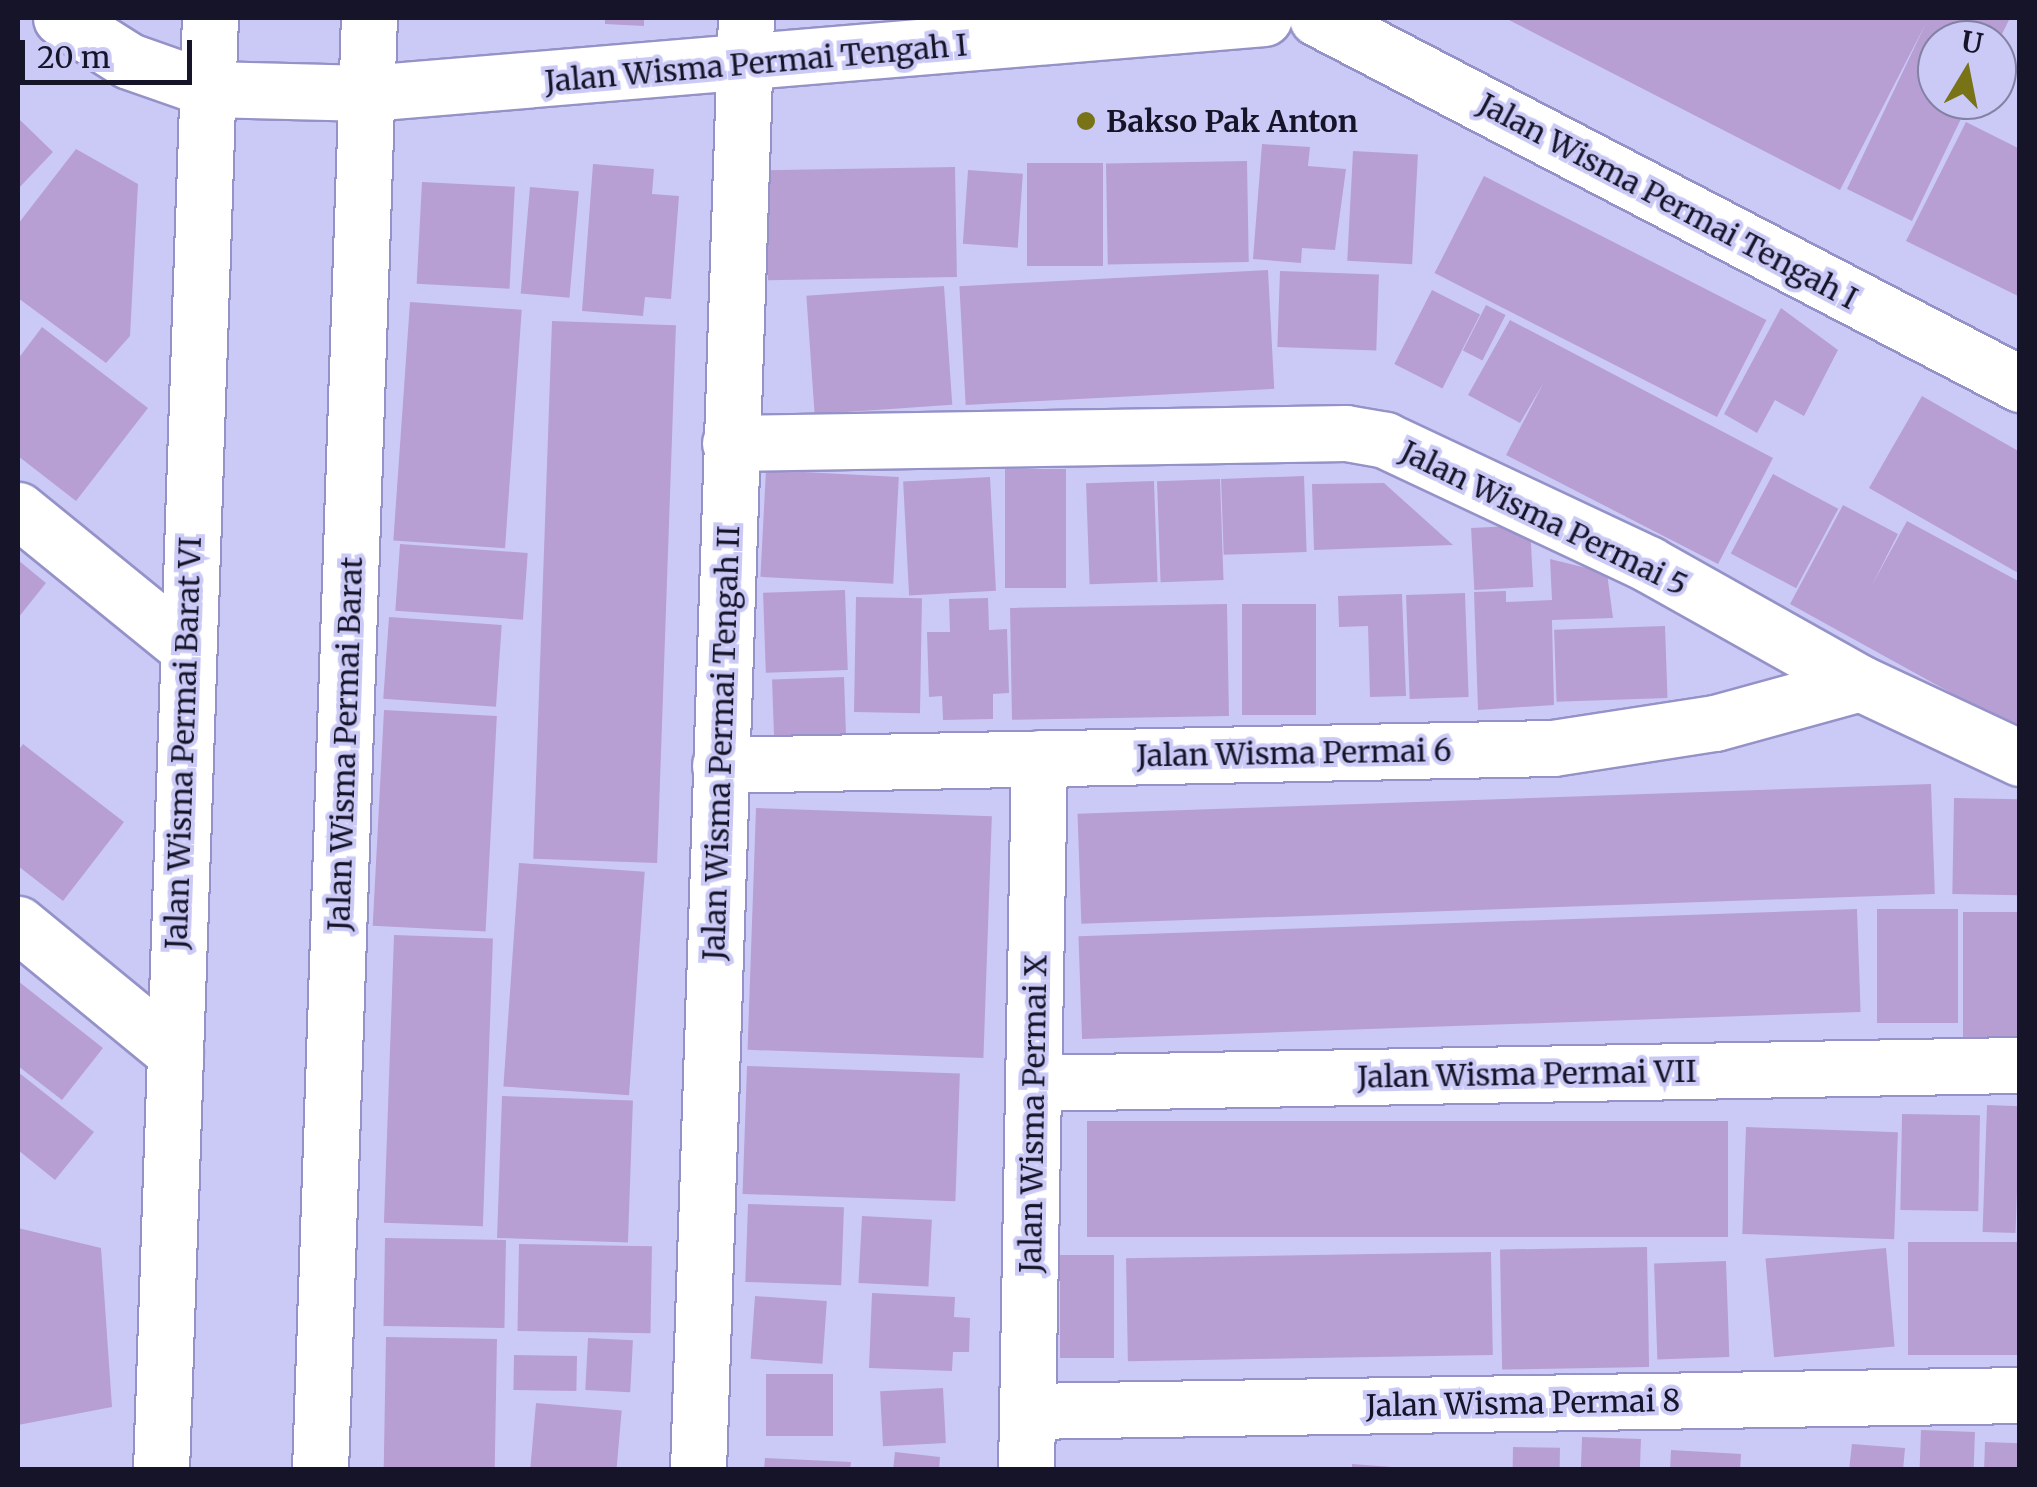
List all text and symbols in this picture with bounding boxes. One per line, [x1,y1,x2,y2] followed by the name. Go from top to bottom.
[25,20,198,82] scale bar
[1917,20,2017,120] north arrow
[1958,23,1985,62] text: U
[543,27,969,99] street label: Jalan Wisma Permai Tengah I
[37,38,110,76] text: 20 m
[1472,86,1864,316] street label: Jalan Wisma Permai Tengah I
[1106,103,1358,139] place label: Bakso Pak Anton
[1075,110,1097,132] marker: Bakso Pak Anton
[1395,433,1693,603] street label: Jalan Wisma Permai 5
[695,525,747,961] street label: Jalan Wisma Permai Tengah II
[158,536,208,950] street label: Jalan Wisma Permai Barat VI
[320,556,370,932] street label: Jalan Wisma Permai Barat
[1136,732,1452,774] street label: Jalan Wisma Permai 6
[1012,955,1054,1273] street label: Jalan Wisma Permai X
[1357,1053,1697,1095] street label: Jalan Wisma Permai VII
[1365,1382,1681,1424] street label: Jalan Wisma Permai 8

